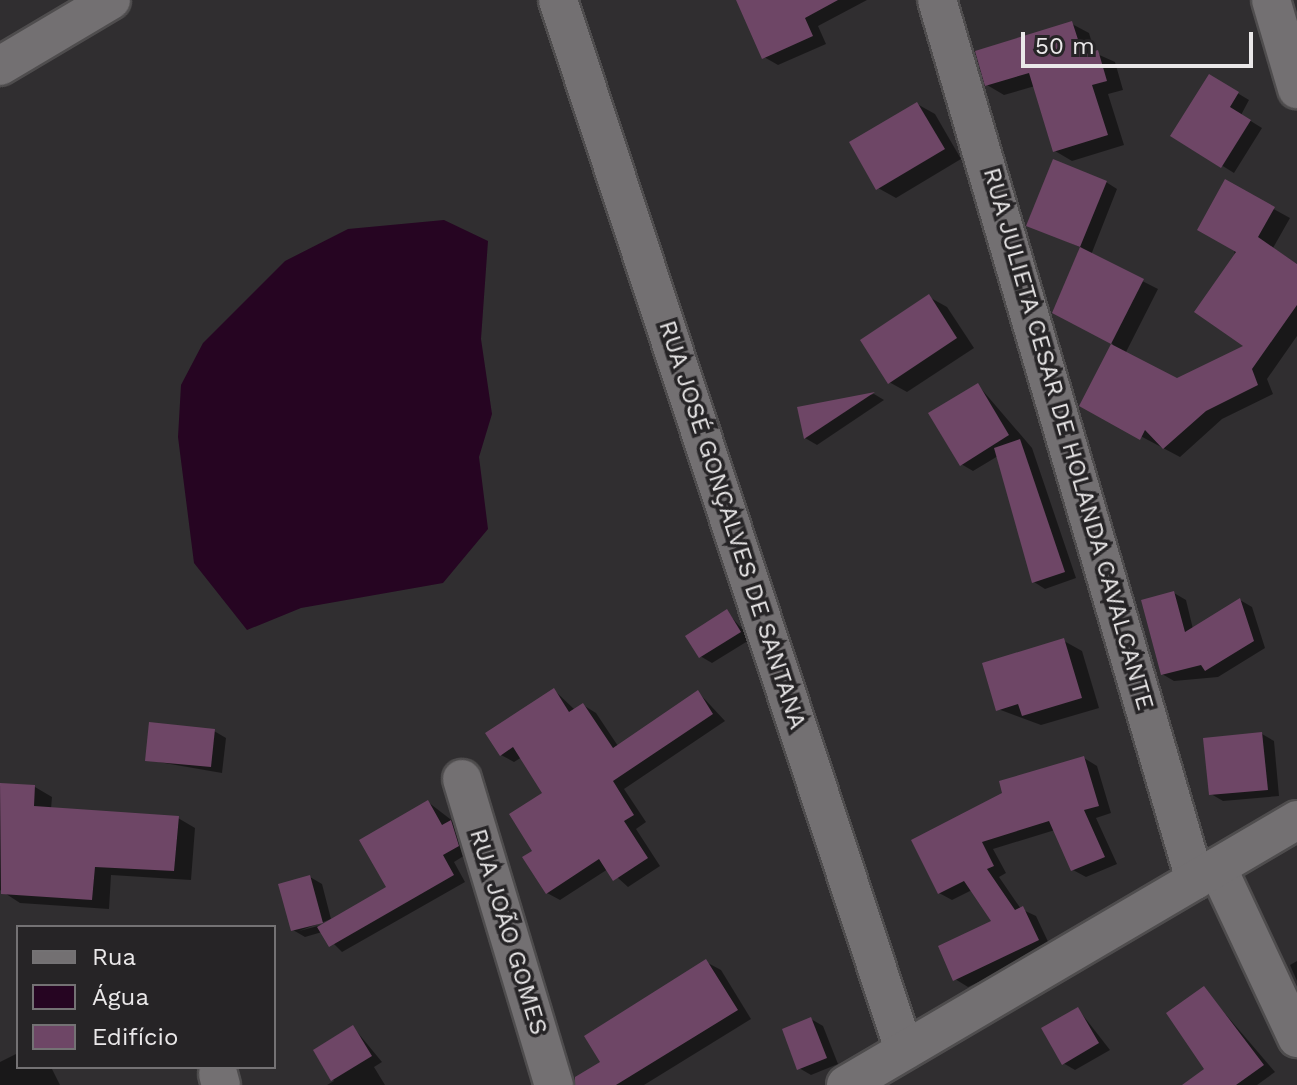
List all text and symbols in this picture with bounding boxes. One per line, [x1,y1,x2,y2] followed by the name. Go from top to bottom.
[1025,16,1257,66] scale bar
[1035,32,1095,60] text: 50 m
[976,163,1160,715] street label: RUA JULIETA CESAR DE HOLANDA CAVALCANTE
[652,316,812,734] street label: RUA JOSÉ GONÇALVES DE SANTANA
[463,825,553,1039] street label: RUA JOÃO GOMES
[16,925,276,1069] legend
[92,943,136,971] text: Rua
[92,983,149,1011] text: Água
[92,1023,178,1051] text: Edifício

